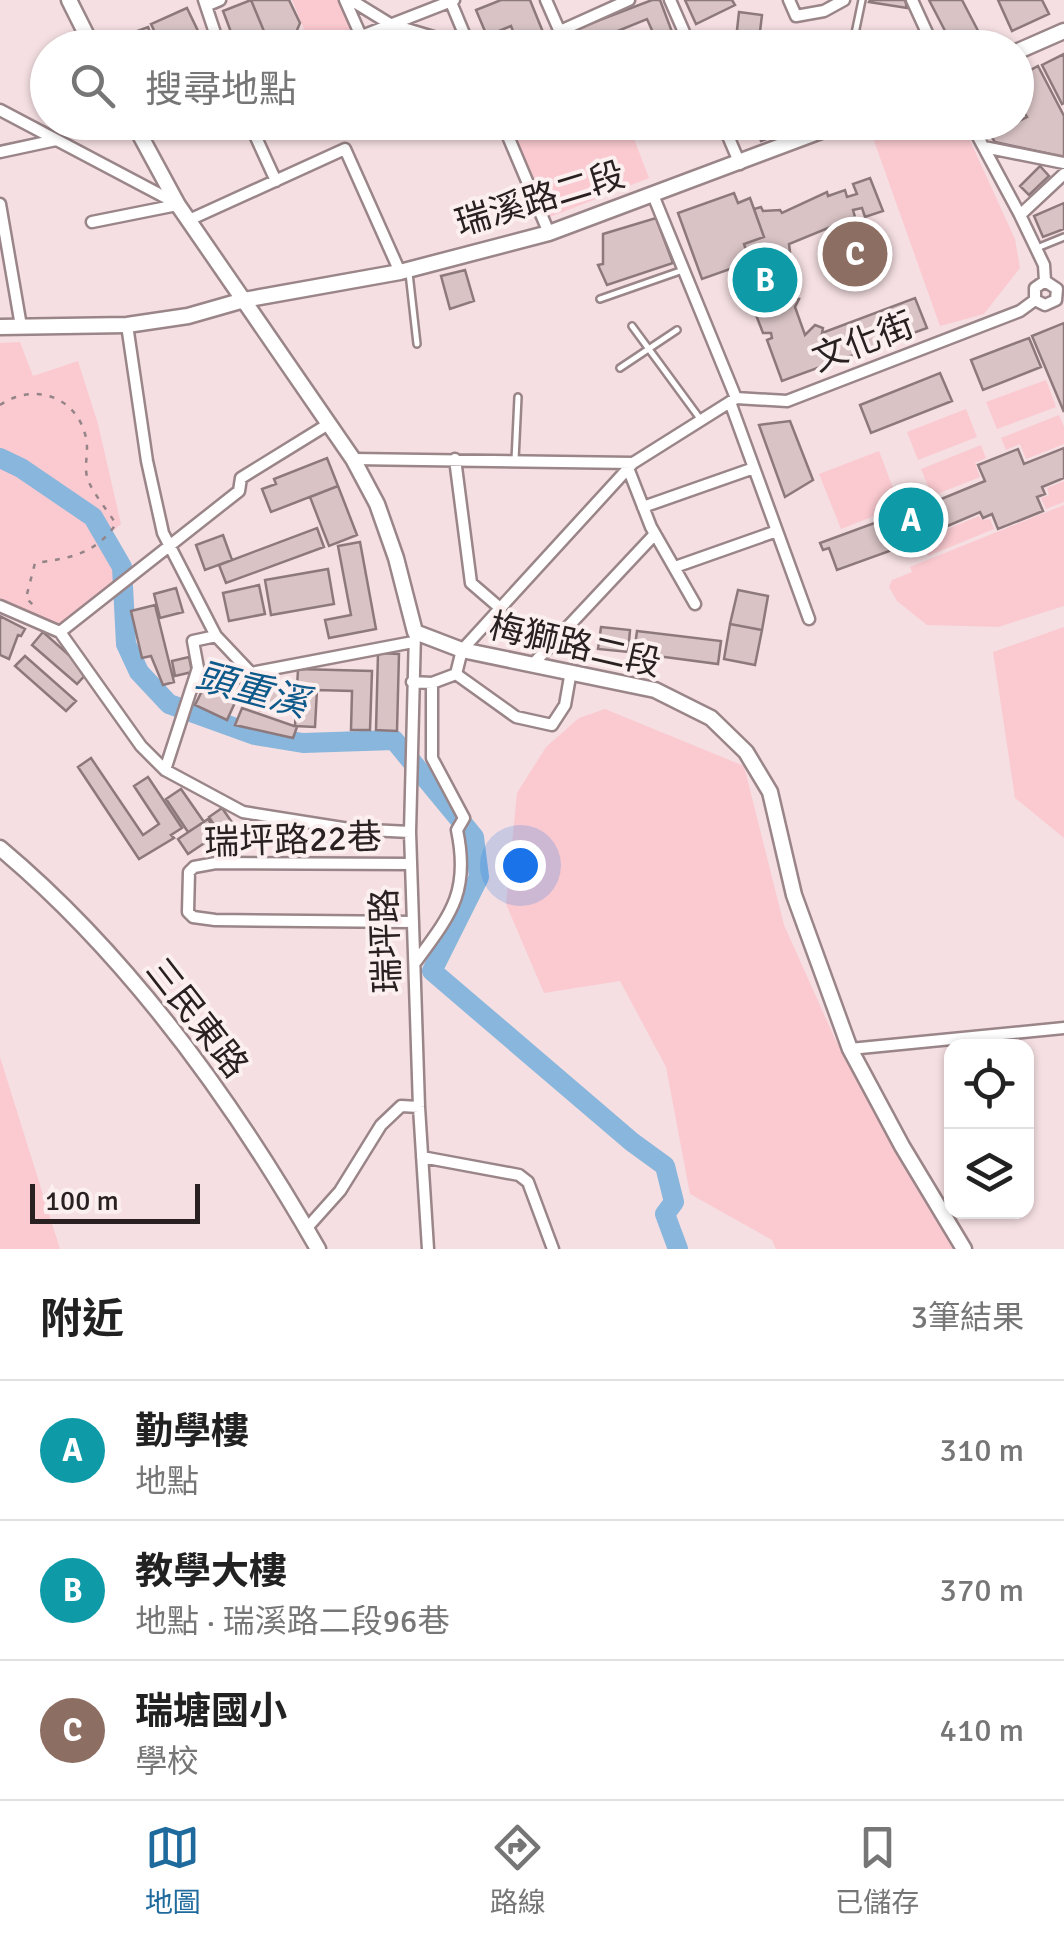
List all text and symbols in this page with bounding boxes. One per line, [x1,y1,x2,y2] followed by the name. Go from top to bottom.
[30,30,1034,140] search box
[65,58,120,113] icon: search
[145,66,297,113] text: 搜尋地點
[450,153,630,245] street label: 瑞溪路二段
[822,216,888,292] pin: C
[732,242,798,318] pin: B
[806,303,920,381] street label: 文化街
[878,482,944,558] pin: A
[485,604,665,686] street label: 梅獅路二段
[191,653,318,729] water label: 頭重溪
[203,815,383,865] street label: 瑞坪路22巷
[495,840,546,891] your location
[363,888,409,994] street label: 瑞坪路
[137,950,257,1086] street label: 三民東路
[944,1039,1034,1219] map controls
[944,1039,1034,1129] button: locate
[944,1129,1034,1219] button: layers
[30,1179,200,1224] scale bar
[45,1184,119,1218] text: 100 m
[40,1294,124,1345] text: 附近
[911,1298,1024,1337] text: 3筆結果
[135,1408,249,1455] text: 勤學樓
[62,1431,83,1470] text: A
[940,1431,1024,1470] text: 310 m
[135,1462,199,1501] text: 地點
[135,1548,287,1595] text: 教學大樓
[63,1571,82,1610] text: B
[940,1571,1024,1610] text: 370 m
[135,1602,449,1641] text: 地點 · 瑞溪路二段96巷
[135,1688,287,1735] text: 瑞塘國小
[63,1711,82,1750] text: C
[940,1711,1024,1750] text: 410 m
[135,1742,199,1781] text: 學校
[145,1820,201,1920] tab: 地圖
[490,1820,546,1920] tab: 路線
[835,1820,919,1920] tab: 已儲存

